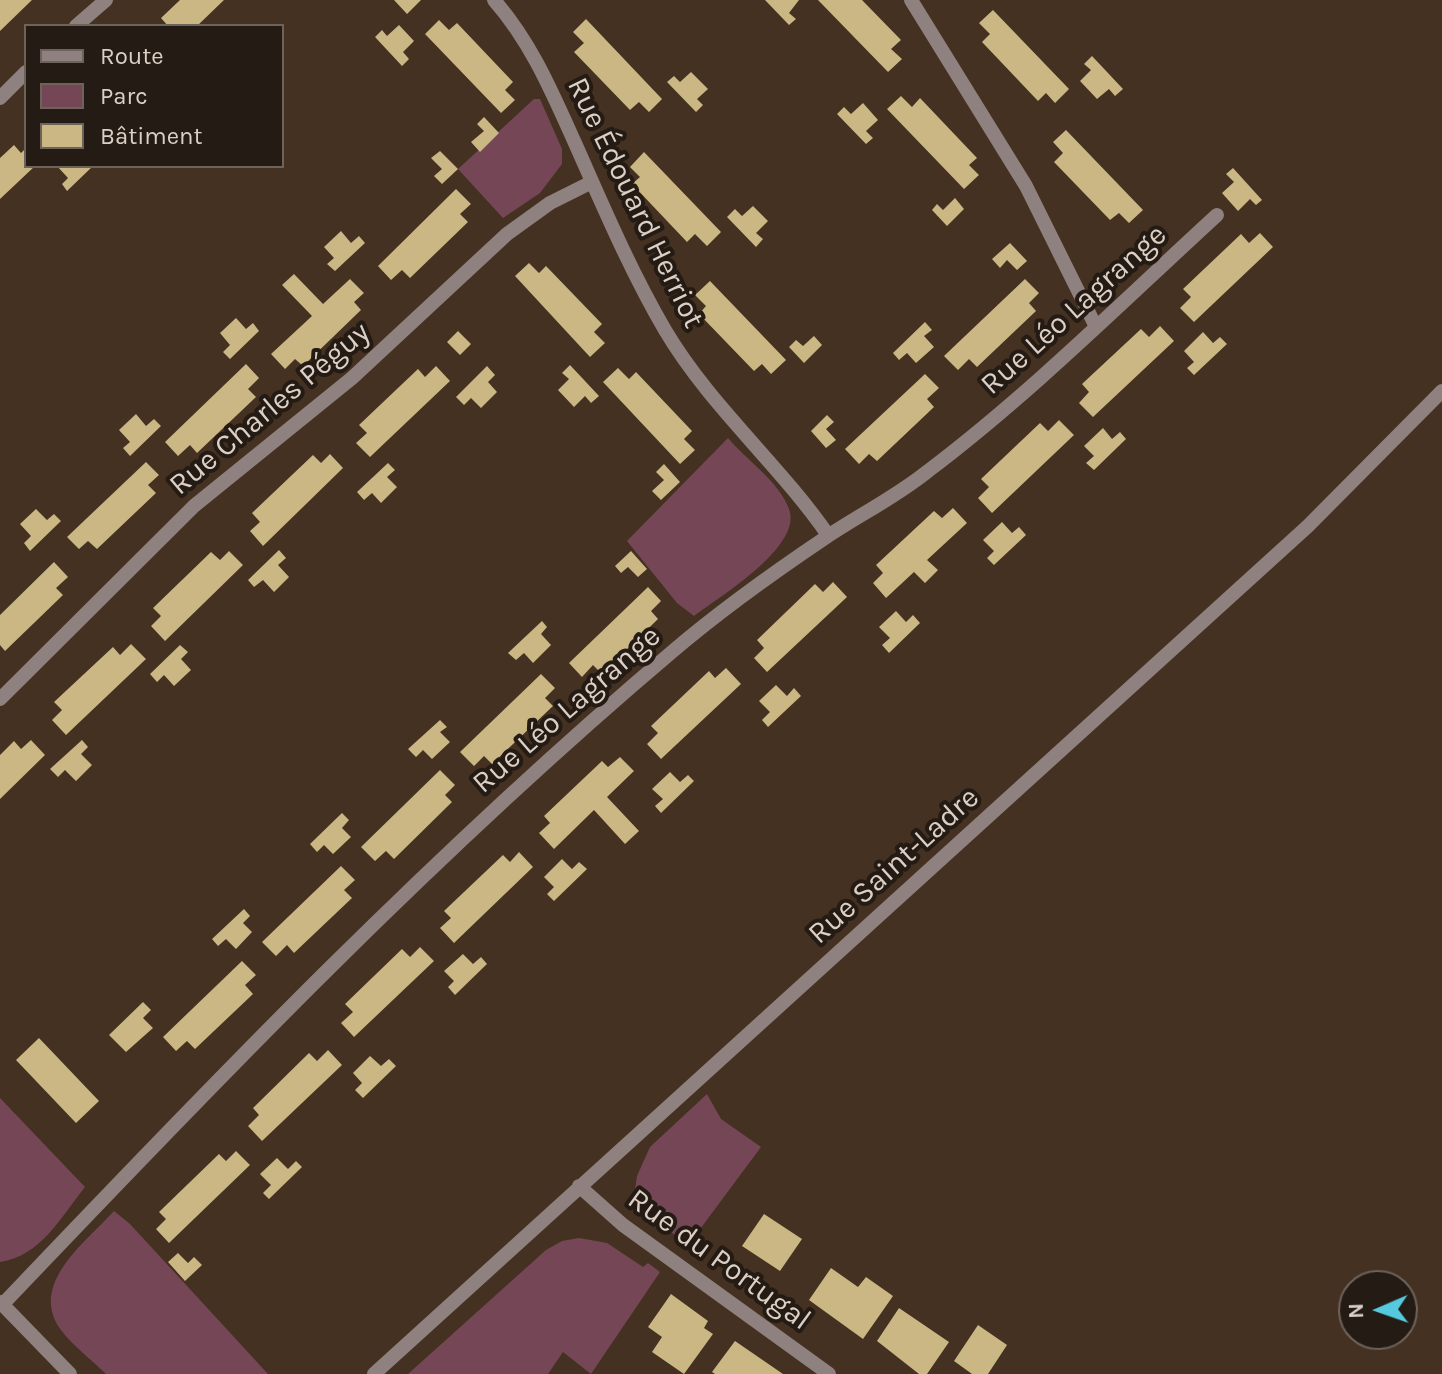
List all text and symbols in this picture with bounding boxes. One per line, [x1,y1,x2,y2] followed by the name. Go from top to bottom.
[24,24,284,168] legend
[100,42,164,70] text: Route
[559,72,711,334] street label: Rue Édouard Herriot
[100,82,148,110] text: Parc
[100,122,203,150] text: Bâtiment
[974,217,1174,403] street label: Rue Léo Lagrange
[162,315,378,503] street label: Rue Charles Péguy
[466,619,668,801] street label: Rue Léo Lagrange
[801,780,987,952] street label: Rue Saint-Ladre
[621,1182,817,1338] street label: Rue du Portugal
[1338,1270,1418,1350] north arrow
[1343,1302,1369,1319] text: N

